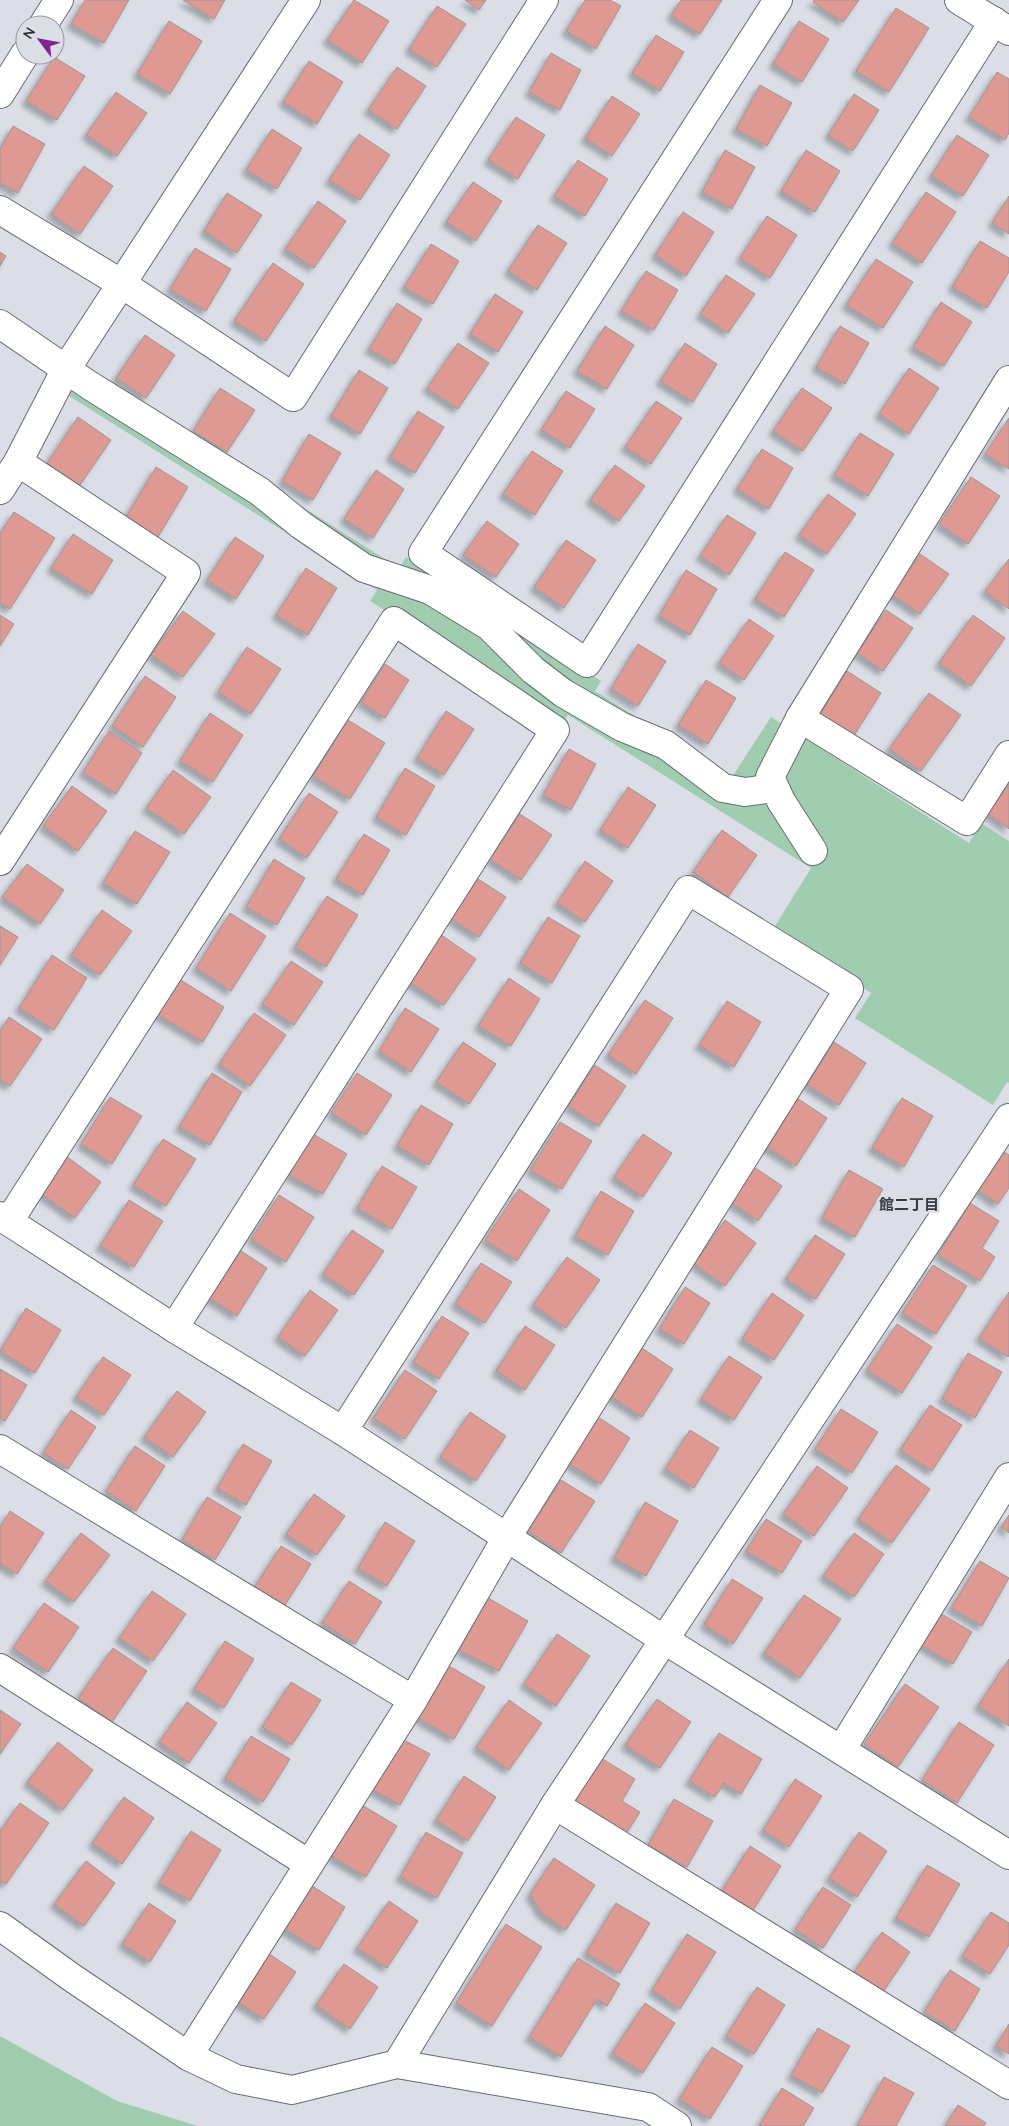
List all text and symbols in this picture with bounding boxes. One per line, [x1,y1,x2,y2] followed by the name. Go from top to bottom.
[15,15,65,65] north arrow
[19,24,39,42] text: N
[879,1195,939,1214] district label: 館二丁目

